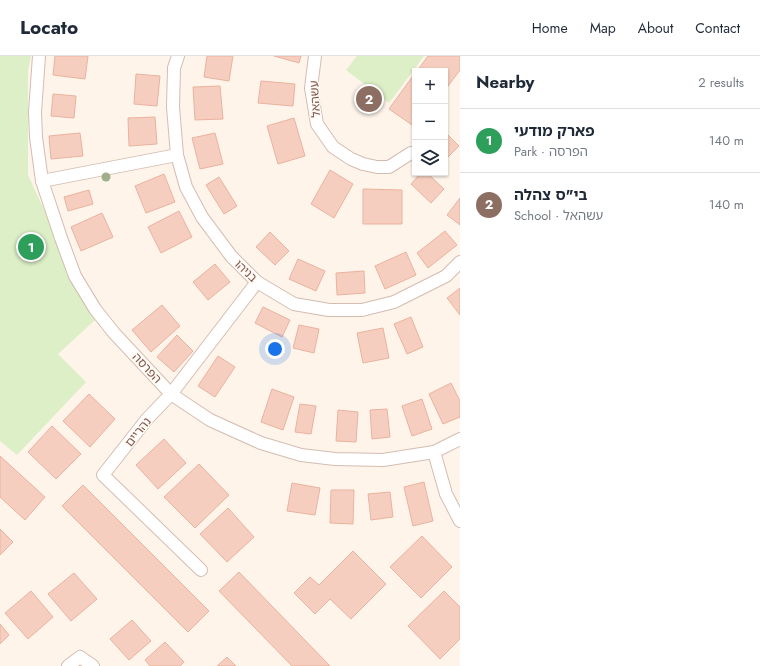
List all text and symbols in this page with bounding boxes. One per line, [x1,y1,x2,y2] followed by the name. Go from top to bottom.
[20,14,78,41] text: Locato
[532,18,568,38] text: Home
[590,18,616,38] text: Map
[638,18,673,38] text: About
[695,18,740,38] text: Contact
[412,68,448,176] map controls
[412,68,448,104] button: +
[476,70,534,94] text: Nearby
[698,73,744,92] text: 2 results
[305,80,325,118] street label: עשהאל
[356,84,382,114] pin: 2
[412,104,448,140] button: −
[514,120,595,142] text: פארק מודעי
[486,131,492,150] text: 1
[709,131,744,150] text: 140 m
[412,140,448,176] button: layers
[514,142,588,161] text: Park · הפרסה
[514,184,587,206] text: בי"ס צהלה
[485,195,493,214] text: 2
[709,195,744,214] text: 140 m
[514,206,603,225] text: School · עשהאל
[18,232,44,262] pin: 1
[231,256,262,286] street label: בניהו
[265,339,285,359] your location
[128,349,166,387] street label: הפרסה
[121,413,155,451] street label: נהריים

